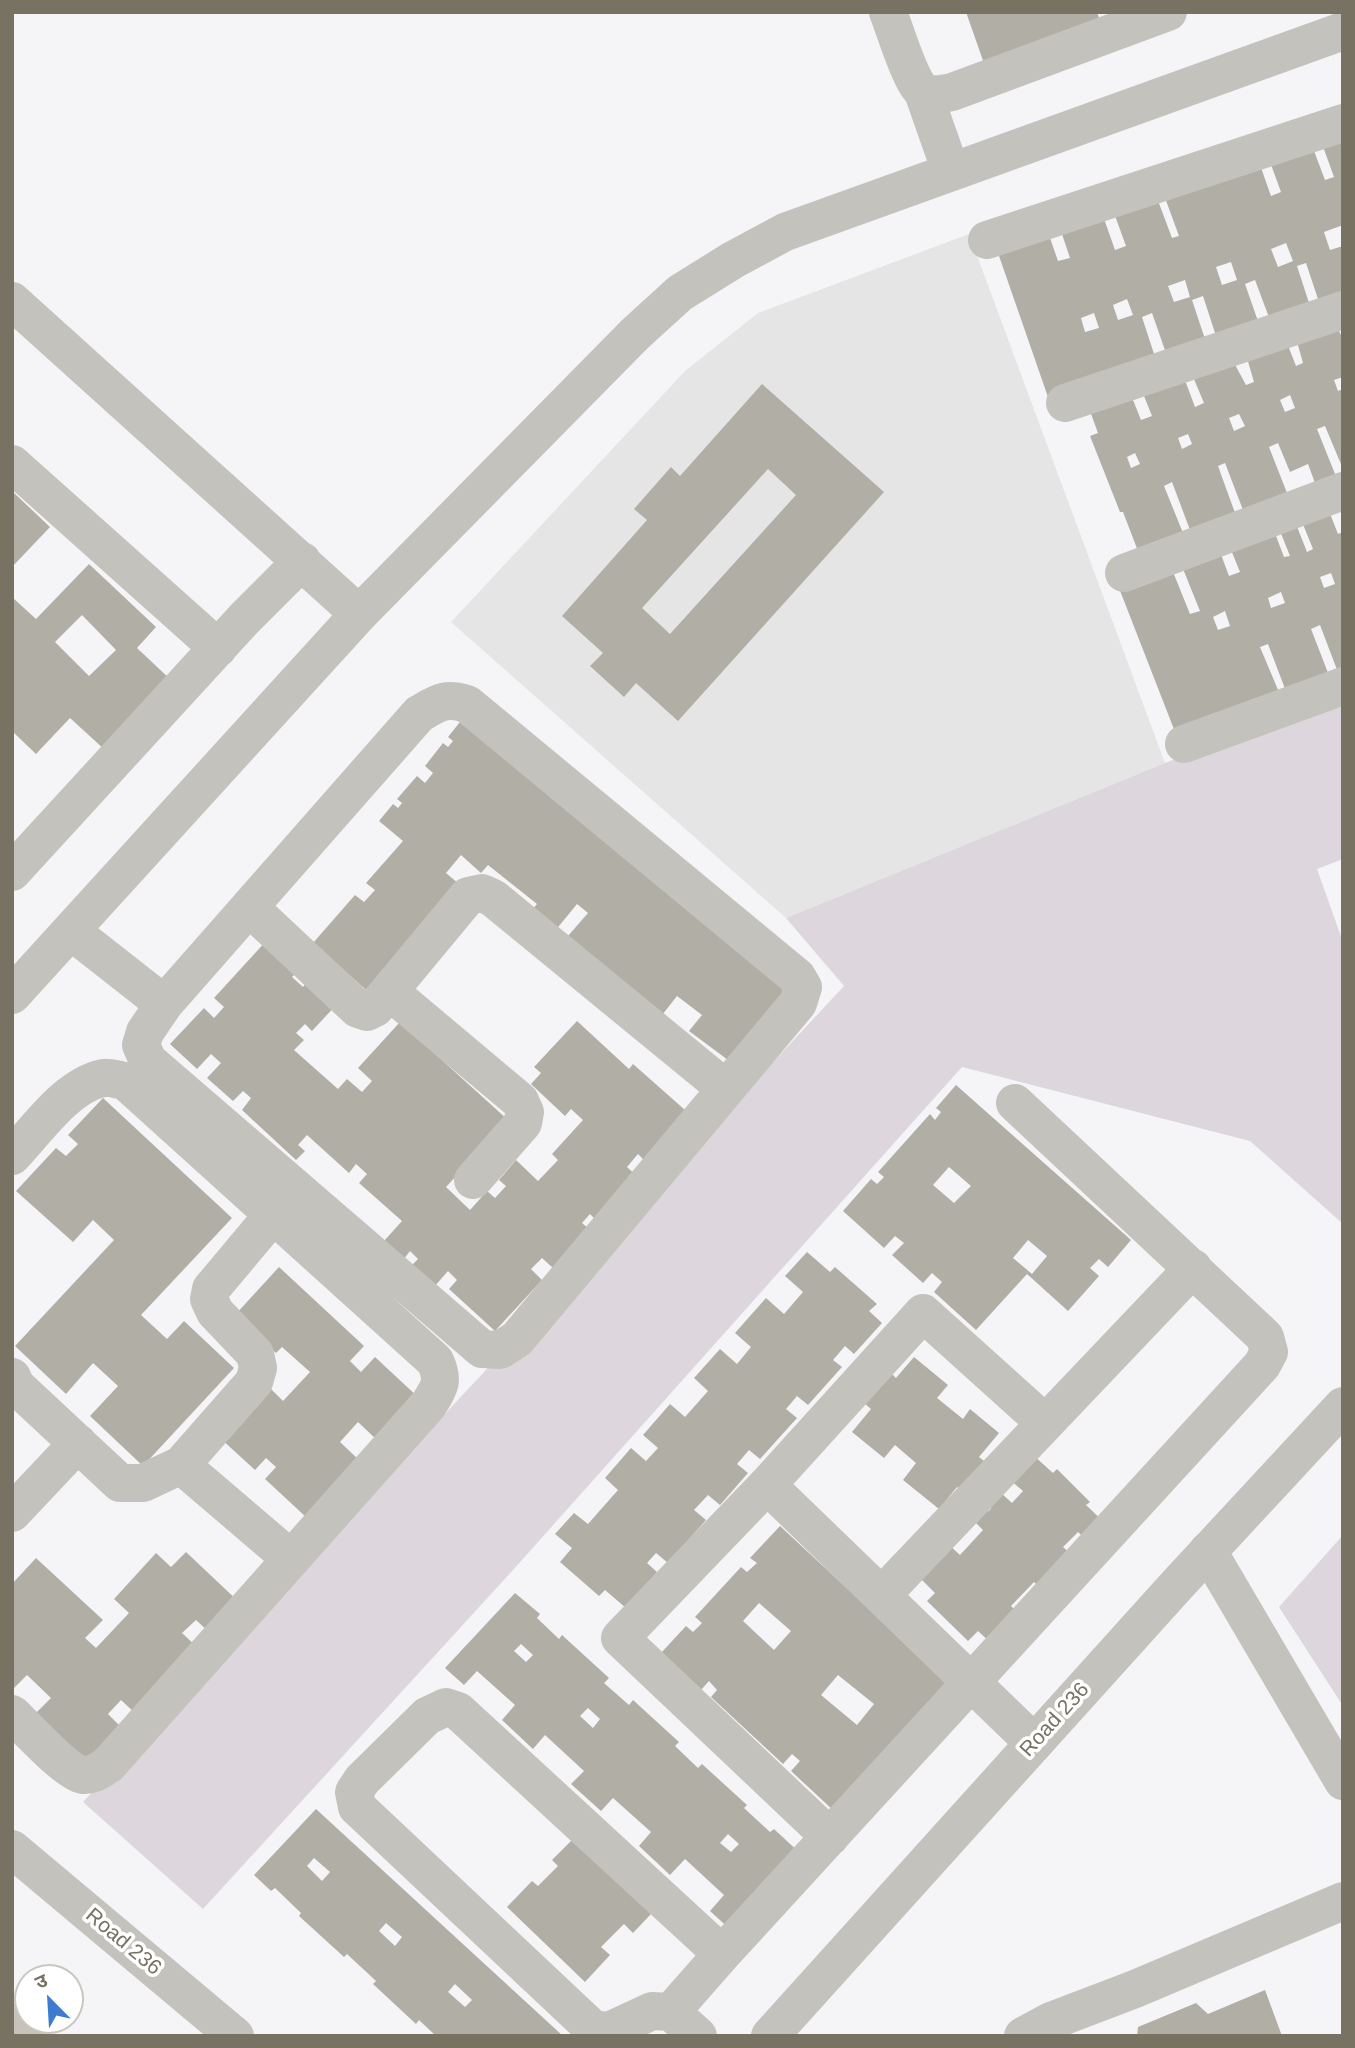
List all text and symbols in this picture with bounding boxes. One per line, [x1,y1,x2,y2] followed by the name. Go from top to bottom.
[1015,1678,1095,1762] street label: Road 236
[80,1903,166,1981] street label: Road 236
[14,1964,84,2034] north arrow
[32,1969,50,1993] text: उ

